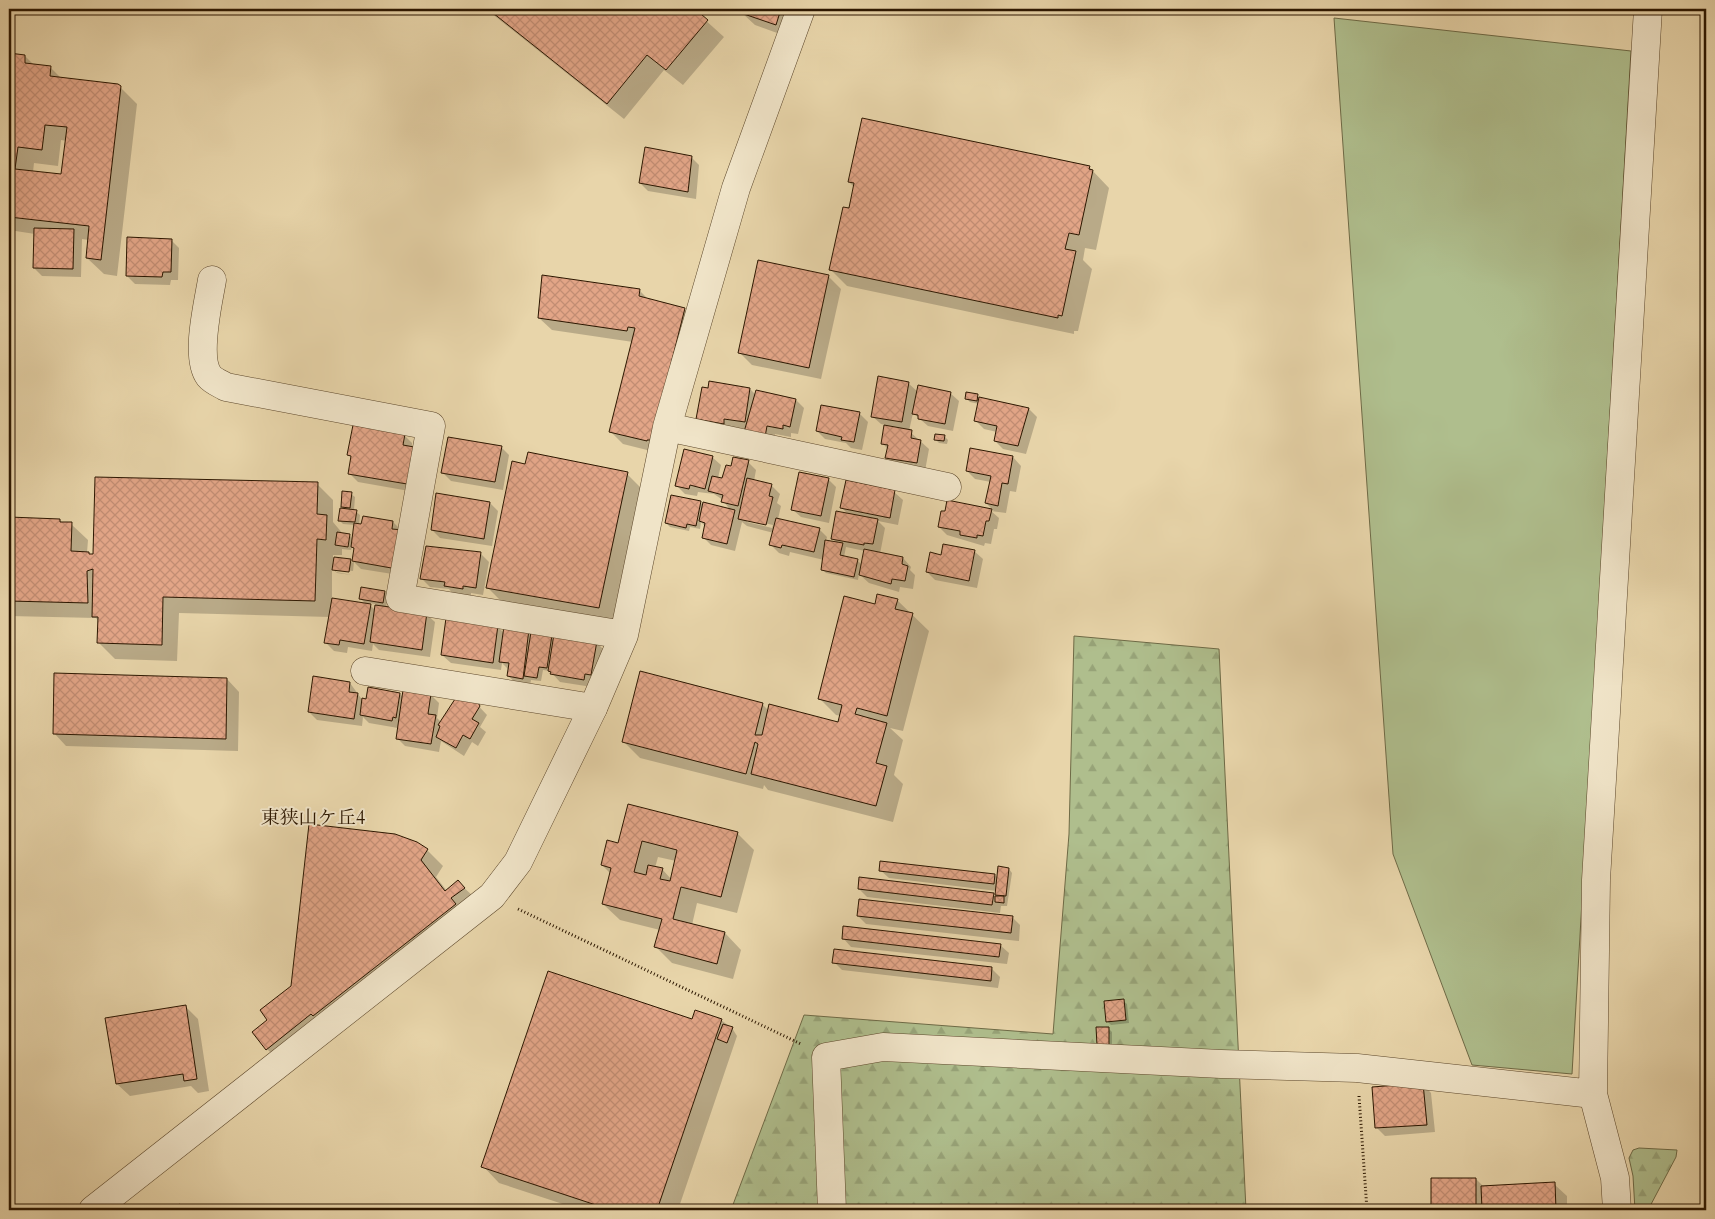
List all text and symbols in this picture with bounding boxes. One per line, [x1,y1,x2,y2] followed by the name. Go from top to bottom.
[261,805,366,831] district label: 東狭山ケ丘4

